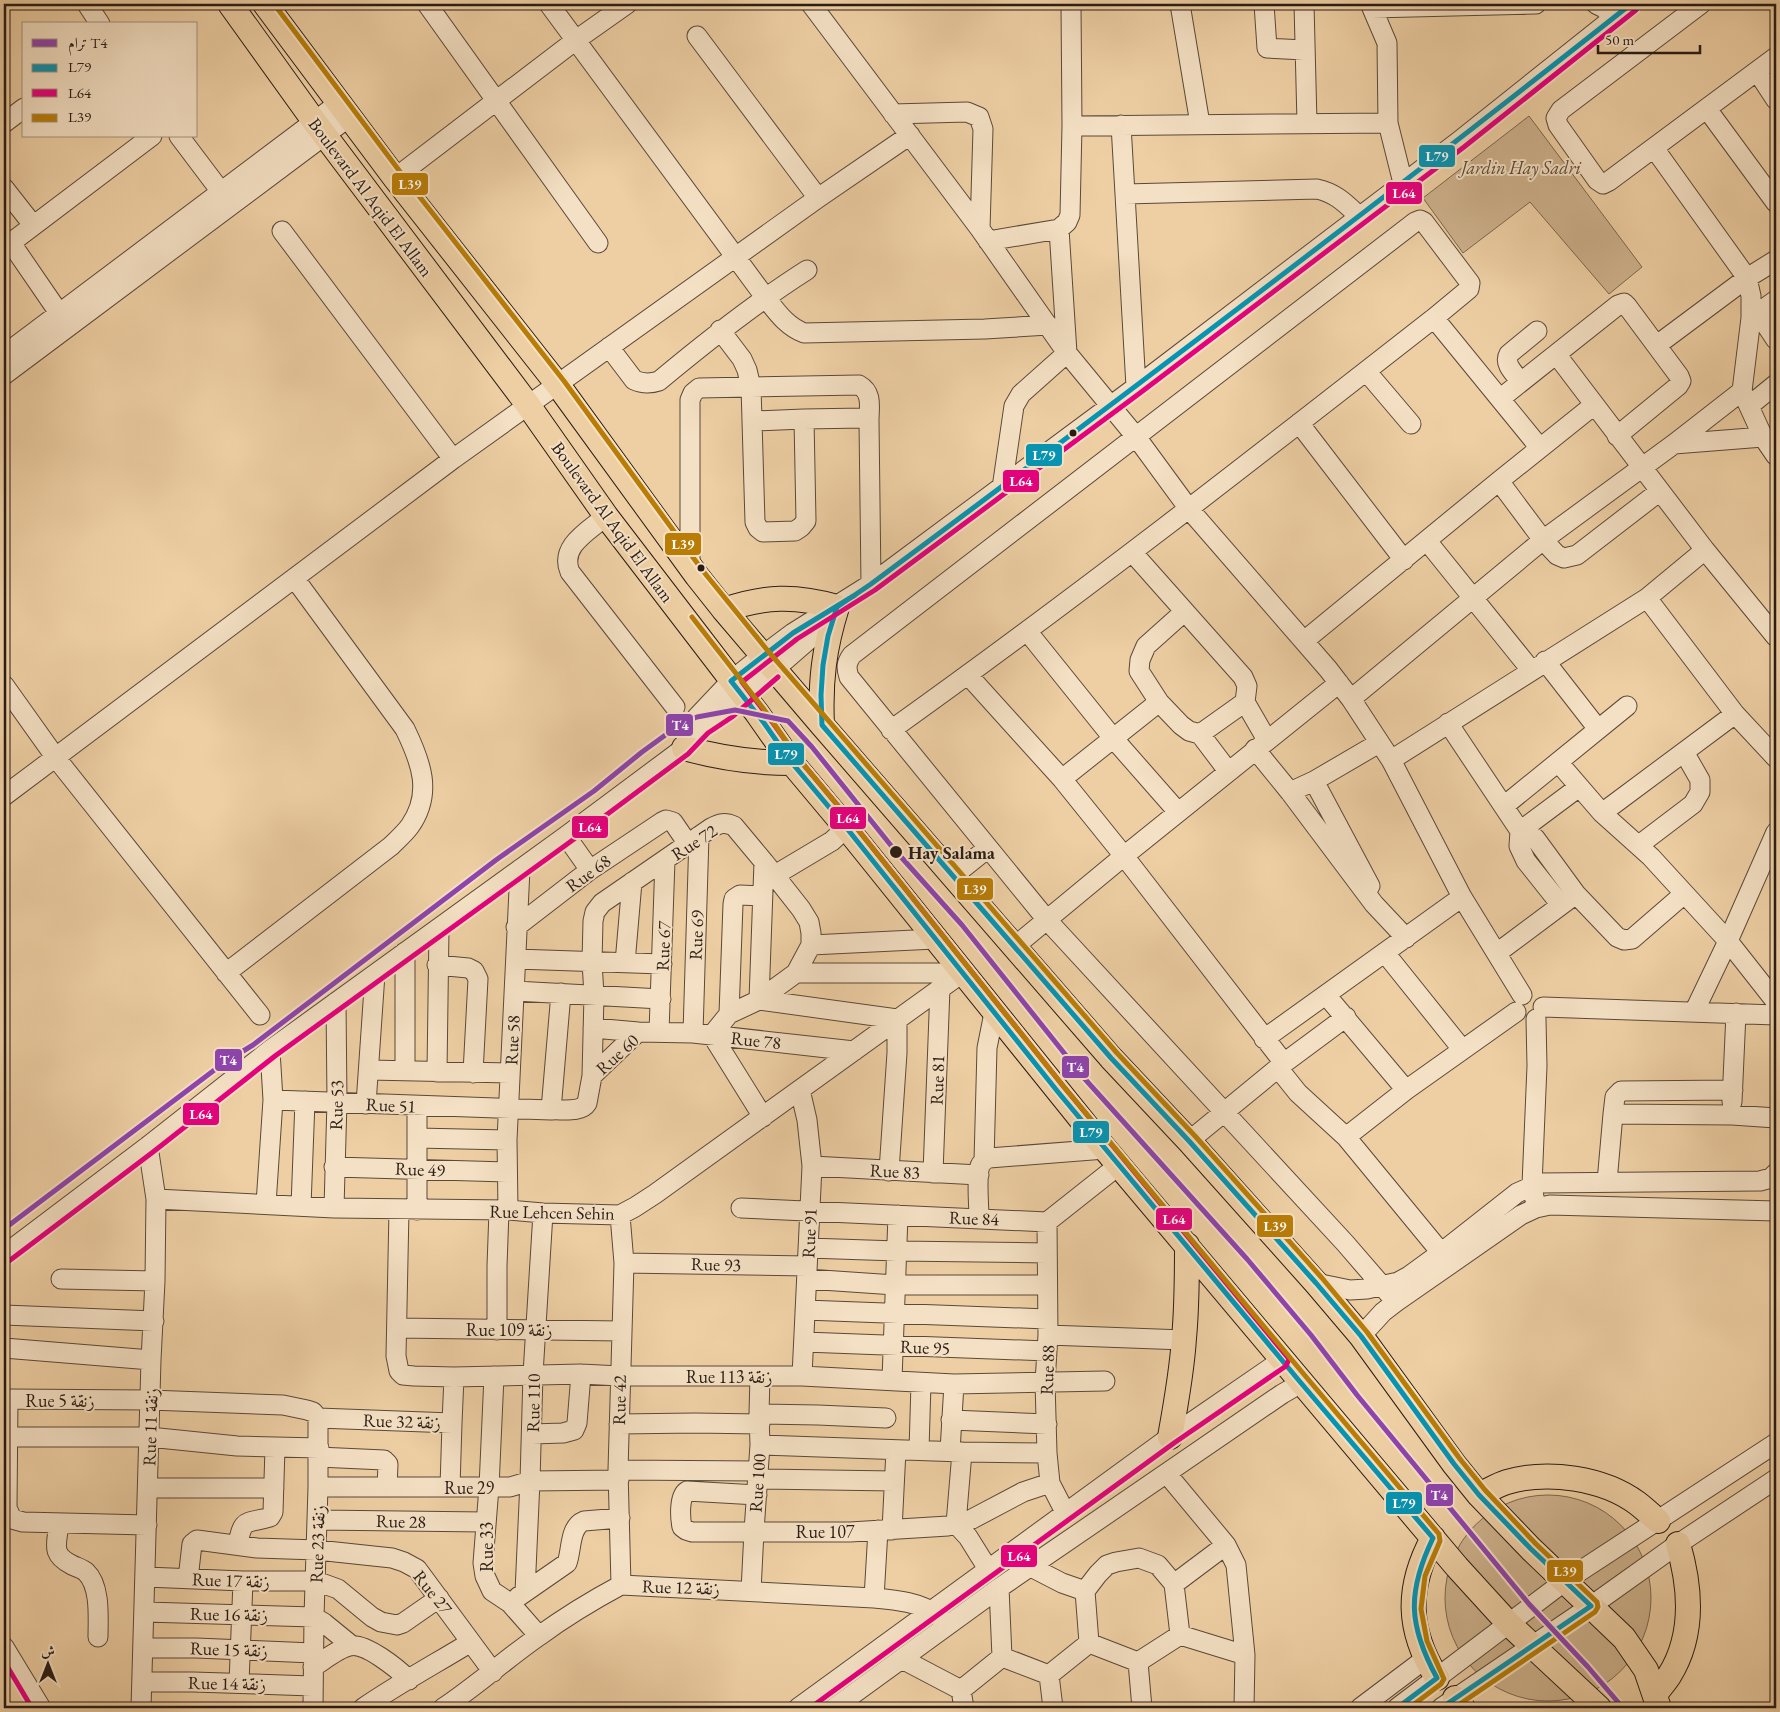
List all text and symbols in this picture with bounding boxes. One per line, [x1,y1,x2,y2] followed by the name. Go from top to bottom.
[22,22,198,138] legend
[1598,22,1700,54] scale bar
[1605,30,1634,49] text: 50 m
[68,33,108,56] text: ترام T4
[68,57,91,76] text: L79
[68,83,92,102] text: L64
[68,107,91,126] text: L39
[304,113,438,281] street label: Boulevard Al Aqid El Allam
[1418,144,1456,168] line badge: L79
[1425,147,1449,165] text: L79
[1457,156,1581,180] park label: Jardin Hay Sadri
[391,172,429,196] line badge: L39
[398,175,422,193] text: L39
[1385,181,1423,205] line badge: L64
[1392,184,1416,202] text: L64
[1068,428,1078,438] unlabelled marker
[547,437,679,607] street label: Boulevard Al Aqid El Allam
[1025,443,1063,467] line badge: L79
[1032,446,1056,464] text: L79
[1002,469,1040,493] line badge: L64
[1009,472,1033,490] text: L64
[664,532,702,556] line badge: L39
[671,535,695,553] text: L39
[696,563,706,573] unlabelled marker
[665,713,694,737] line badge: T4
[671,716,689,734] text: T4
[767,742,805,766] line badge: L79
[774,745,798,763] text: L79
[829,806,867,830] line badge: L64
[836,809,860,827] text: L64
[571,815,609,839] line badge: L64
[578,818,602,836] text: L64
[667,818,722,865] street label: Rue 72
[908,841,995,864] place label: Hay Salama
[888,844,904,860] marker: Hay Salama
[561,849,615,897] street label: Rue 68
[956,877,994,901] line badge: L39
[963,880,987,898] text: L39
[684,909,708,961] street label: Rue 69
[651,920,675,972] street label: Rue 67
[499,1014,525,1066] street label: Rue 58
[730,1026,782,1054] street label: Rue 78
[591,1028,644,1079] street label: Rue 60
[214,1048,243,1072] line badge: T4
[219,1051,237,1069] text: T4
[925,1054,949,1106] street label: Rue 81
[1061,1055,1090,1079] line badge: T4
[1066,1058,1084,1076] text: T4
[324,1080,348,1130] street label: Rue 53
[365,1092,417,1118] street label: Rue 51
[182,1102,220,1126] line badge: L64
[189,1105,213,1123] text: L64
[1072,1120,1110,1144] line badge: L79
[1079,1123,1103,1141] text: L79
[394,1157,446,1181] street label: Rue 49
[869,1158,921,1184] street label: Rue 83
[489,1199,615,1225] street label: Rue Lehcen Sehin
[948,1206,1000,1230] street label: Rue 84
[796,1207,822,1259] street label: Rue 91
[1155,1207,1193,1231] line badge: L64
[1162,1210,1186,1228] text: L64
[1256,1214,1294,1238] line badge: L39
[1263,1217,1287,1235] text: L39
[691,1252,741,1276] street label: Rue 93
[466,1318,552,1341] street label: Rue 109 زنقة
[899,1335,951,1359] street label: Rue 95
[1035,1344,1059,1396] street label: Rue 88
[686,1365,772,1388] street label: Rue 113 زنقة
[521,1373,545,1433] street label: Rue 110
[607,1374,631,1425] street label: Rue 42
[137,1388,163,1466] street label: Rue 11 زنقة
[25,1389,95,1412] street label: Rue 5 زنقة
[363,1408,441,1434] street label: Rue 32 زنقة
[743,1452,771,1513] street label: Rue 100
[444,1476,494,1499] street label: Rue 29
[1425,1483,1454,1507] line badge: T4
[1430,1486,1448,1504] text: T4
[1385,1491,1423,1515] line badge: L79
[1392,1494,1416,1512] text: L79
[304,1505,330,1583] street label: Rue 23 زنقة
[376,1509,426,1533] street label: Rue 28
[796,1520,855,1543] street label: Rue 107
[475,1522,498,1572] street label: Rue 33
[1000,1544,1038,1568] line badge: L64
[1007,1547,1031,1565] text: L64
[1546,1559,1584,1583] line badge: L39
[1553,1562,1577,1580] text: L39
[408,1565,458,1619] street label: Rue 27
[192,1567,270,1593] street label: Rue 17 زنقة
[642,1574,720,1600] street label: Rue 12 زنقة
[190,1602,268,1626] street label: Rue 16 زنقة
[190,1636,268,1662] street label: Rue 15 زنقة
[22,1640,72,1690] north arrow
[41,1642,55,1660] text: ش
[188,1671,266,1695] street label: Rue 14 زنقة

